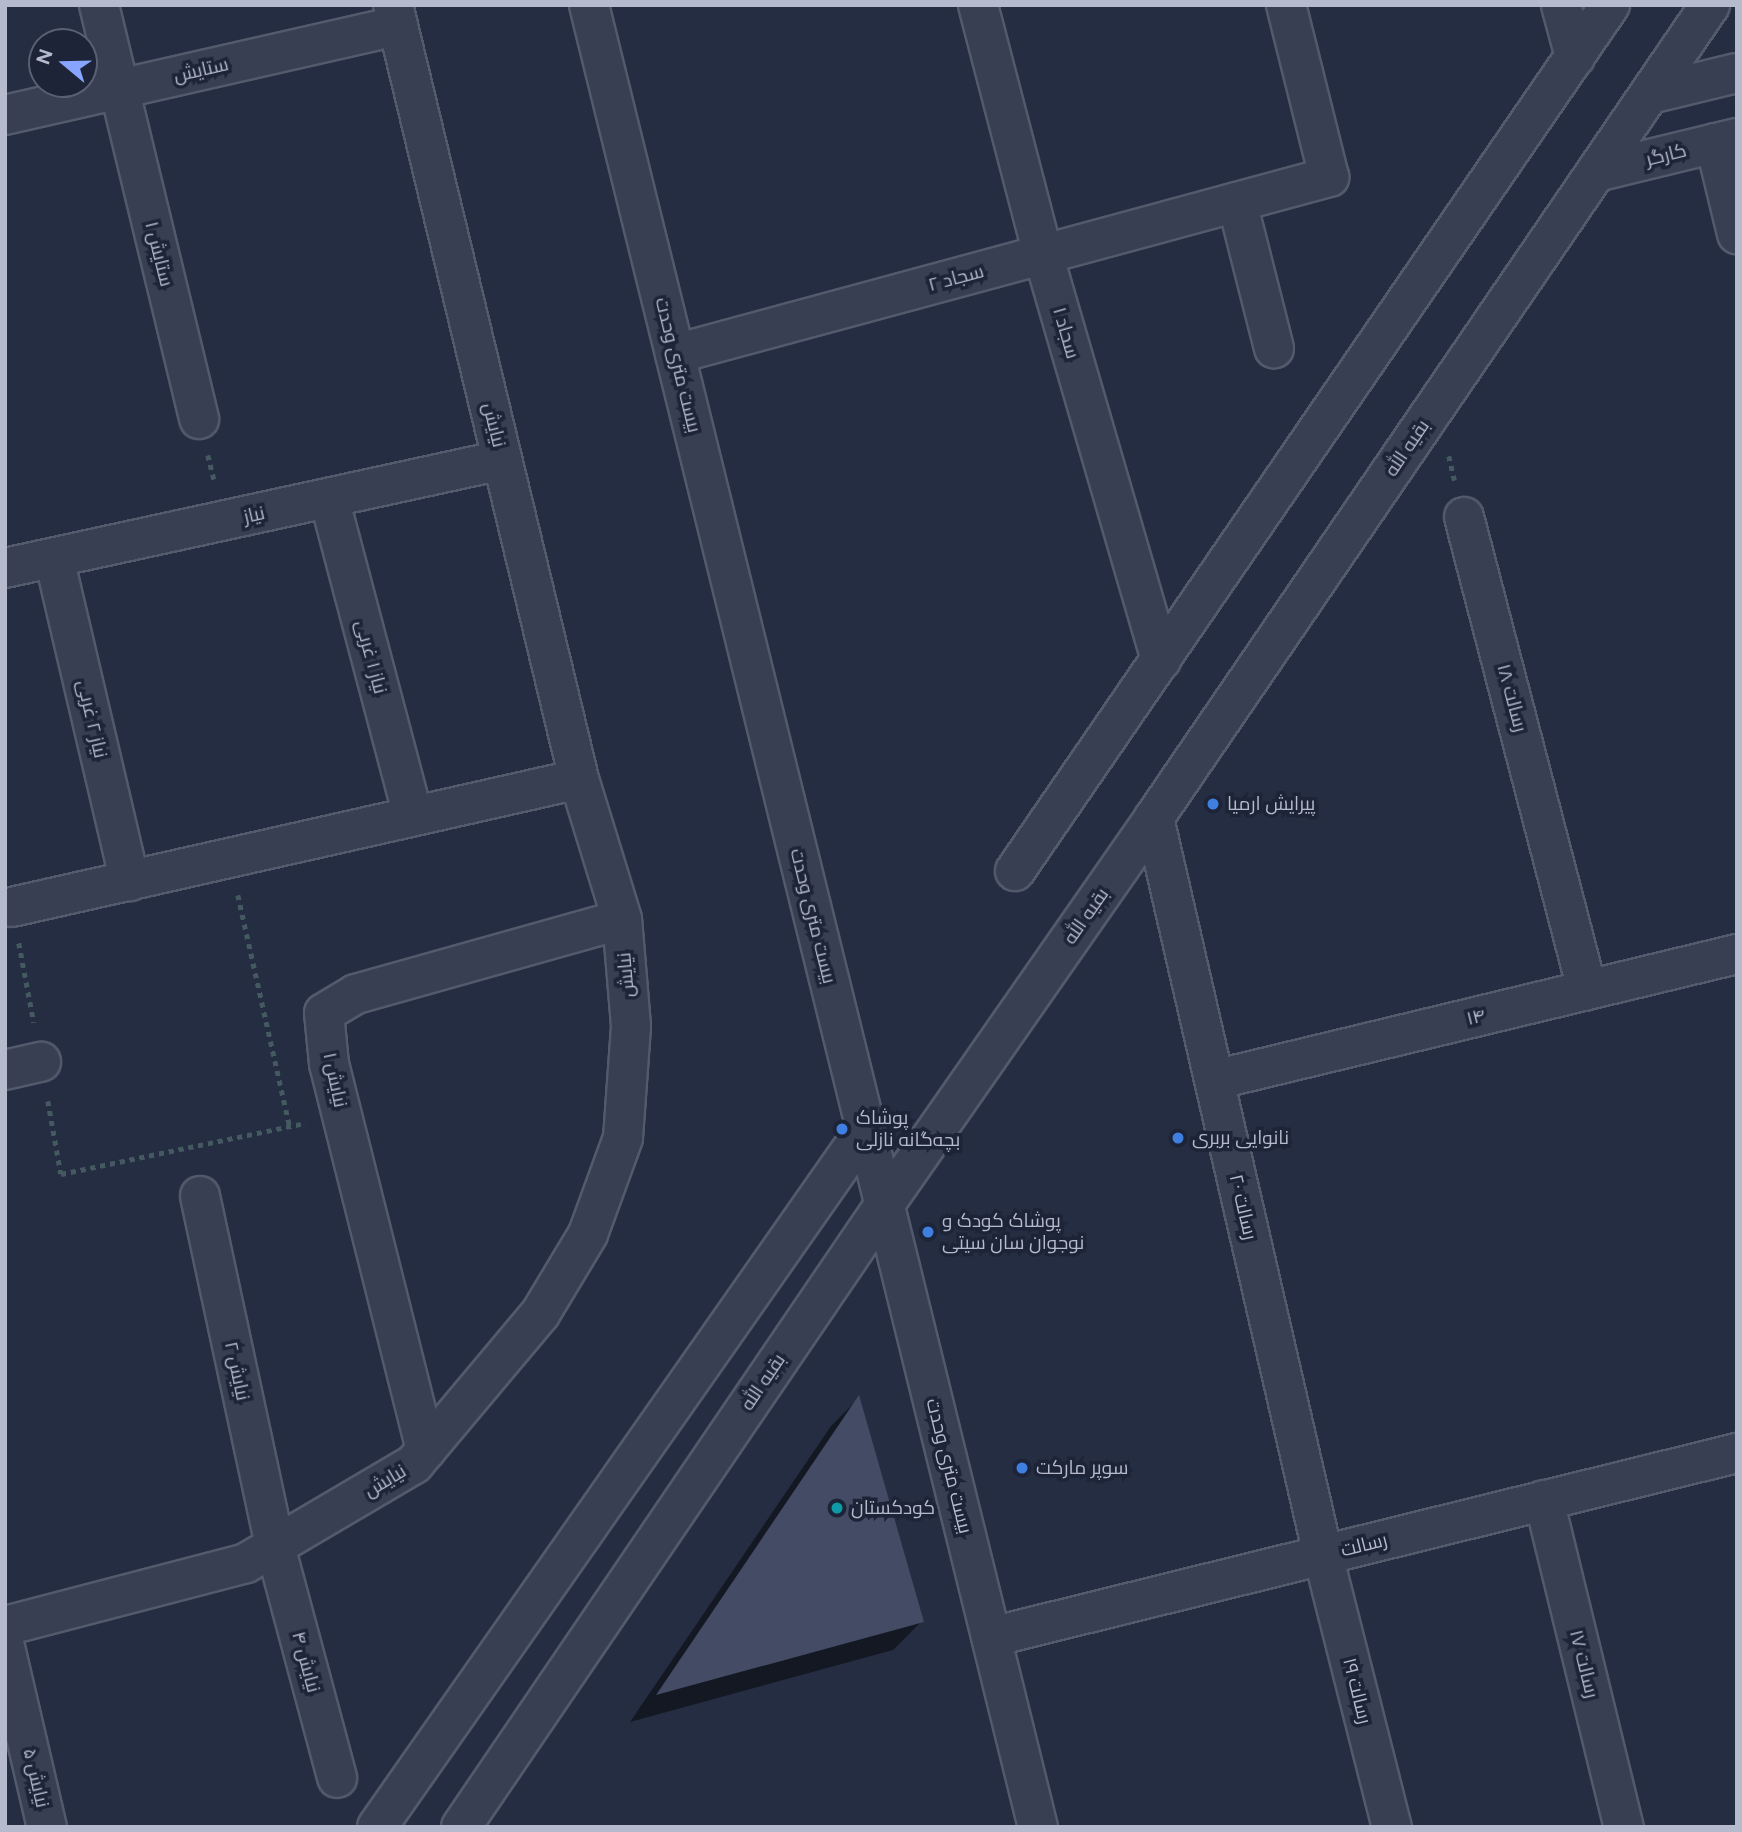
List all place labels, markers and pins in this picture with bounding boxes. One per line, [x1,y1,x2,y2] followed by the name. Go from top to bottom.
[1227,793,1315,815] place label: پیرایش ارمیا
[1205,796,1221,812] marker: پیرایش ارمیا
[856,1107,960,1151] place label: پوشاک بچه‌گانه نازلی
[834,1121,850,1137] marker: پوشاک بچه‌گانه نازلی
[1192,1127,1289,1149] place label: نانوایی بربری
[1170,1130,1186,1146] marker: نانوایی بربری
[942,1210,1084,1254] place label: پوشاک کودک و نوجوان سان سیتی
[920,1224,936,1240] marker: پوشاک کودک و نوجوان سان سیتی
[1036,1457,1128,1479] place label: سوپر مارکت
[1014,1460,1030,1476] marker: سوپر مارکت
[851,1497,935,1519] place label: کودکستان
[829,1500,845,1516] marker: کودکستان

